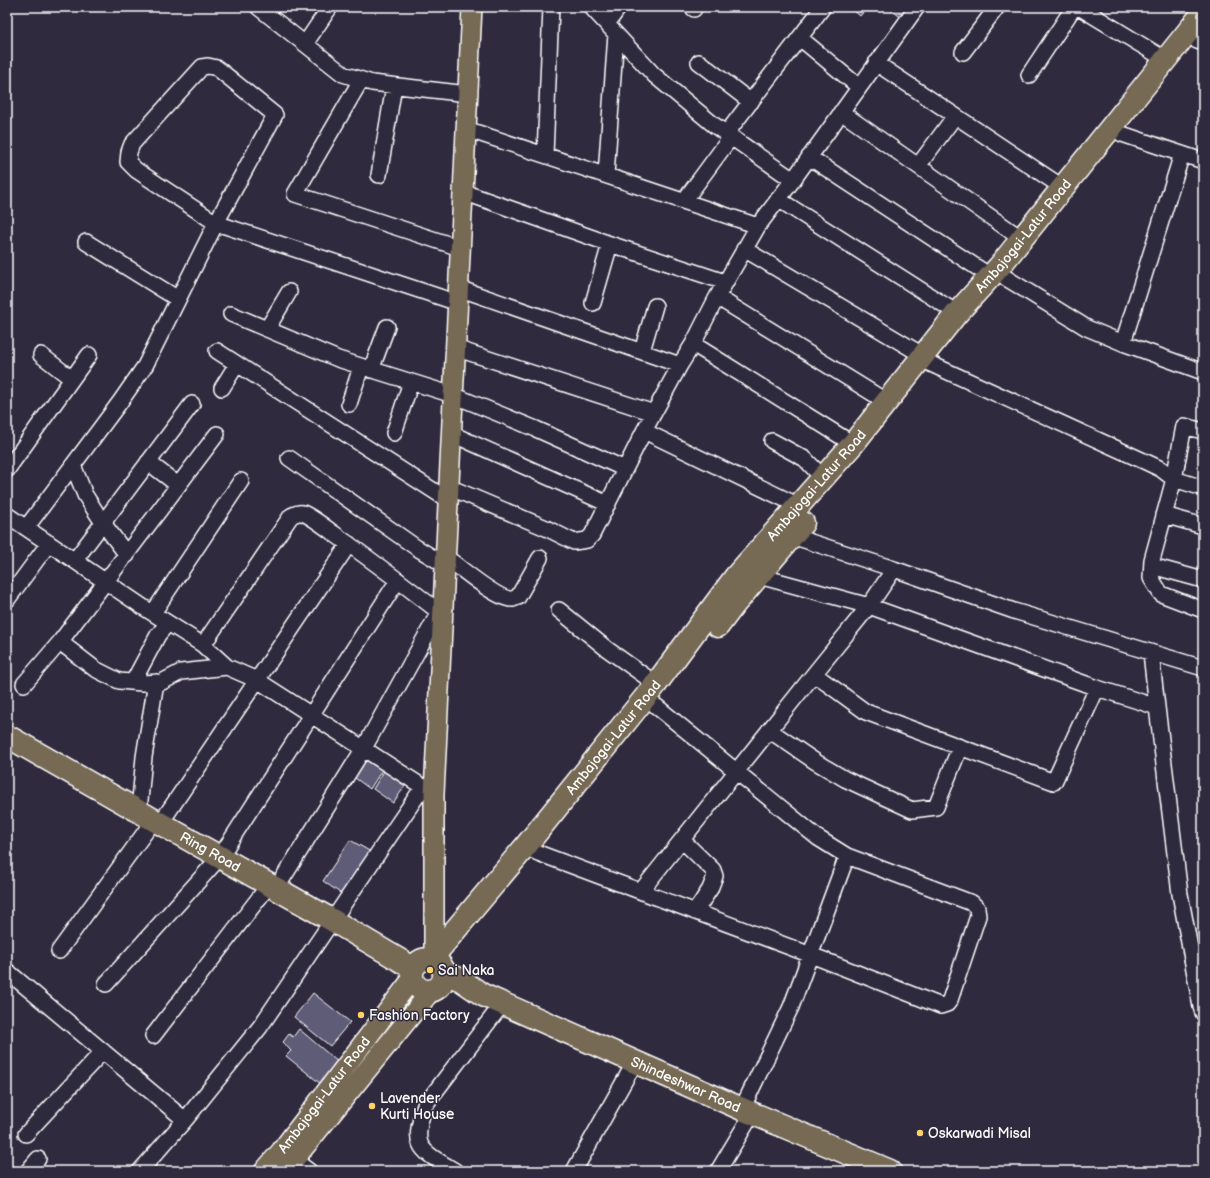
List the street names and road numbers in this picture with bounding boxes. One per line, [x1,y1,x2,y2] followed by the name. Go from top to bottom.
[971,176,1075,296] street label: Ambajogai-Latur Road
[763,426,870,544] street label: Ambajogai-Latur Road
[562,677,664,798] street label: Ambajogai-Latur Road
[177,828,244,875] street label: Ring Road
[274,1033,374,1156] street label: Ambajogai-Latur Road
[628,1053,743,1116] street label: Shindeshwar Road

